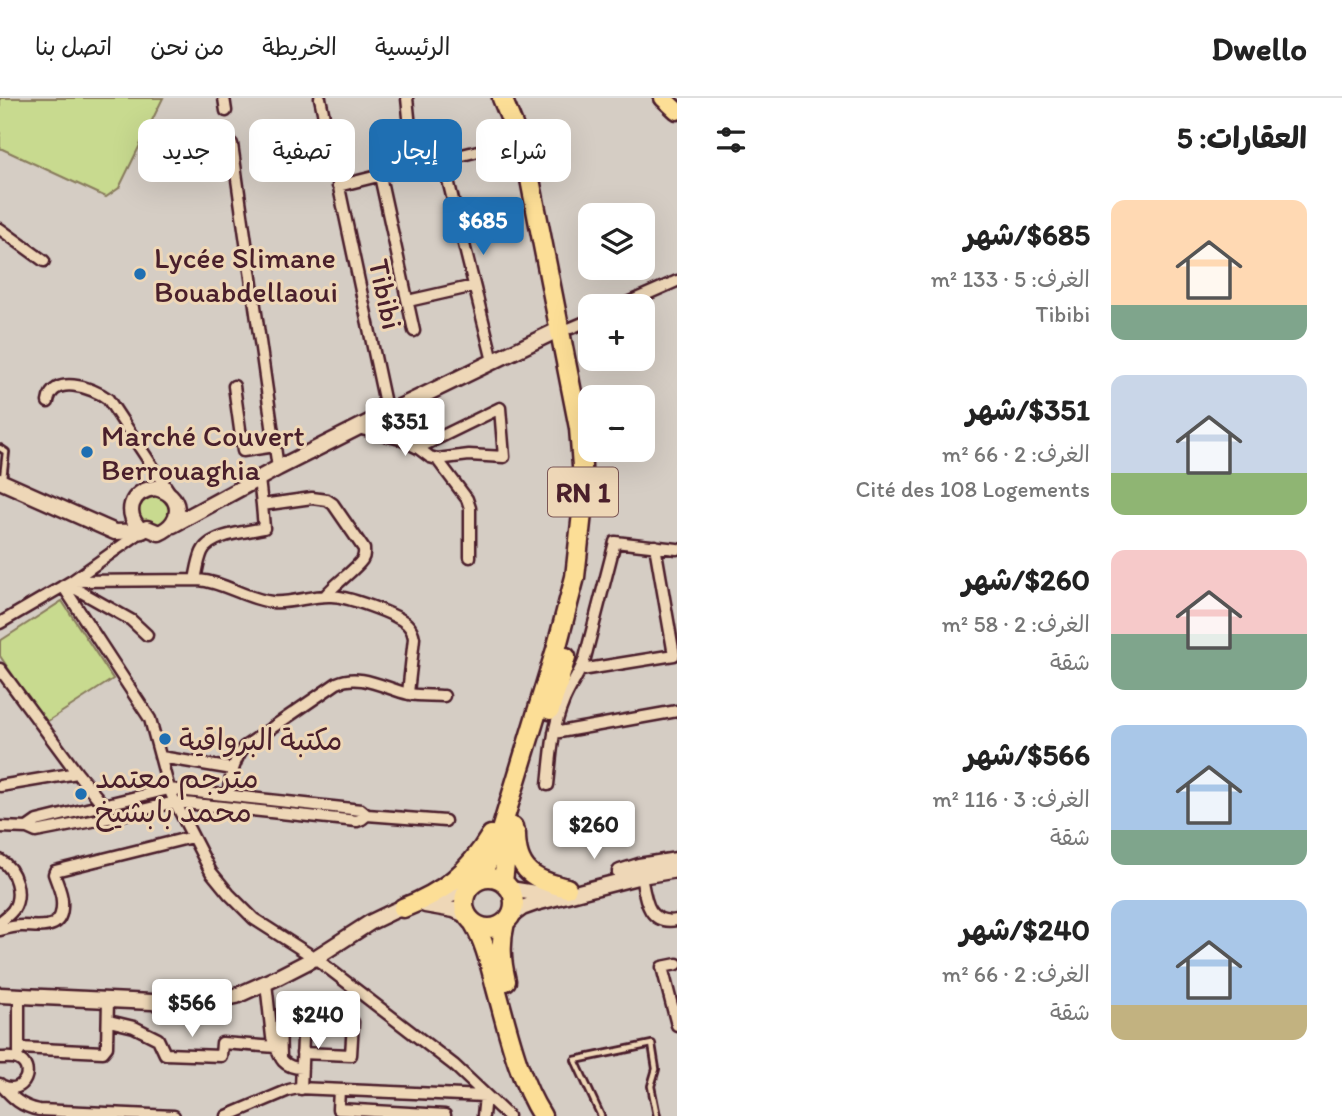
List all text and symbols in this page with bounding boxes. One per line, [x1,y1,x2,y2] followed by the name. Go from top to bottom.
[1211,29,1307,68] text: Dwello
[35,32,112,61] text: اتصل بنا
[150,32,224,61] text: من نحن
[262,32,337,61] text: الخريطة
[375,32,450,61] text: الرئيسية
[138,119,235,182] chip: جديد
[249,119,355,182] chip: تصفية
[369,119,462,182] chip: إيجار
[476,119,571,182] chip: شراء
[1177,119,1307,156] text: العقارات: 5
[712,121,750,159] icon: filters
[442,198,524,257] pin: $685
[578,203,655,462] map controls
[578,203,655,280] button: layers
[459,206,507,234] text: $685
[964,216,1090,253] text: $685/شهر
[1167,228,1251,312] icon: home
[154,239,338,310] place label: Lycée Slimane Bouabdellaoui
[361,255,411,333] street label: Tibibi
[931,265,1090,293] text: الغرف: 5 · 133 m²
[132,266,148,282] marker: Lycée Slimane Bouabdellaoui
[578,294,655,371] button: +
[1036,300,1090,328] text: Tibibi
[578,385,655,462] button: −
[966,391,1090,428] text: $351/شهر
[364,398,446,458] pin: $351
[1167,403,1251,487] icon: home
[382,407,428,435] text: $351
[101,417,305,488] place label: Marché Couvert Berrouaghia
[942,440,1090,468] text: الغرف: 2 · 66 m²
[79,444,95,460] marker: Marché Couvert Berrouaghia
[548,468,618,516] road number: RN 1
[856,475,1090,503] text: Cité des 108 Logements
[962,561,1090,598] text: $260/شهر
[1167,578,1251,662] icon: home
[942,610,1090,638] text: الغرف: 2 · 58 m²
[1050,648,1090,676] text: شقة
[179,721,343,758] place label: مكتبة البرواقية
[157,731,173,747] marker: مكتبة البرواقية
[965,736,1090,773] text: $566/شهر
[1167,753,1251,837] icon: home
[95,759,259,832] place label: مترجم معتمد محمد بابشيخ
[932,785,1090,813] text: الغرف: 3 · 116 m²
[73,786,89,802] marker: مترجم معتمد محمد بابشيخ
[553,802,635,861] pin: $260
[569,810,619,838] text: $260
[1050,823,1090,851] text: شقة
[960,911,1090,948] text: $240/شهر
[1167,928,1251,1012] icon: home
[942,960,1090,988] text: الغرف: 2 · 66 m²
[151,979,233,1039] pin: $566
[168,988,216,1016] text: $566
[277,992,359,1051] pin: $240
[1050,998,1090,1026] text: شقة
[292,1000,344,1028] text: $240

